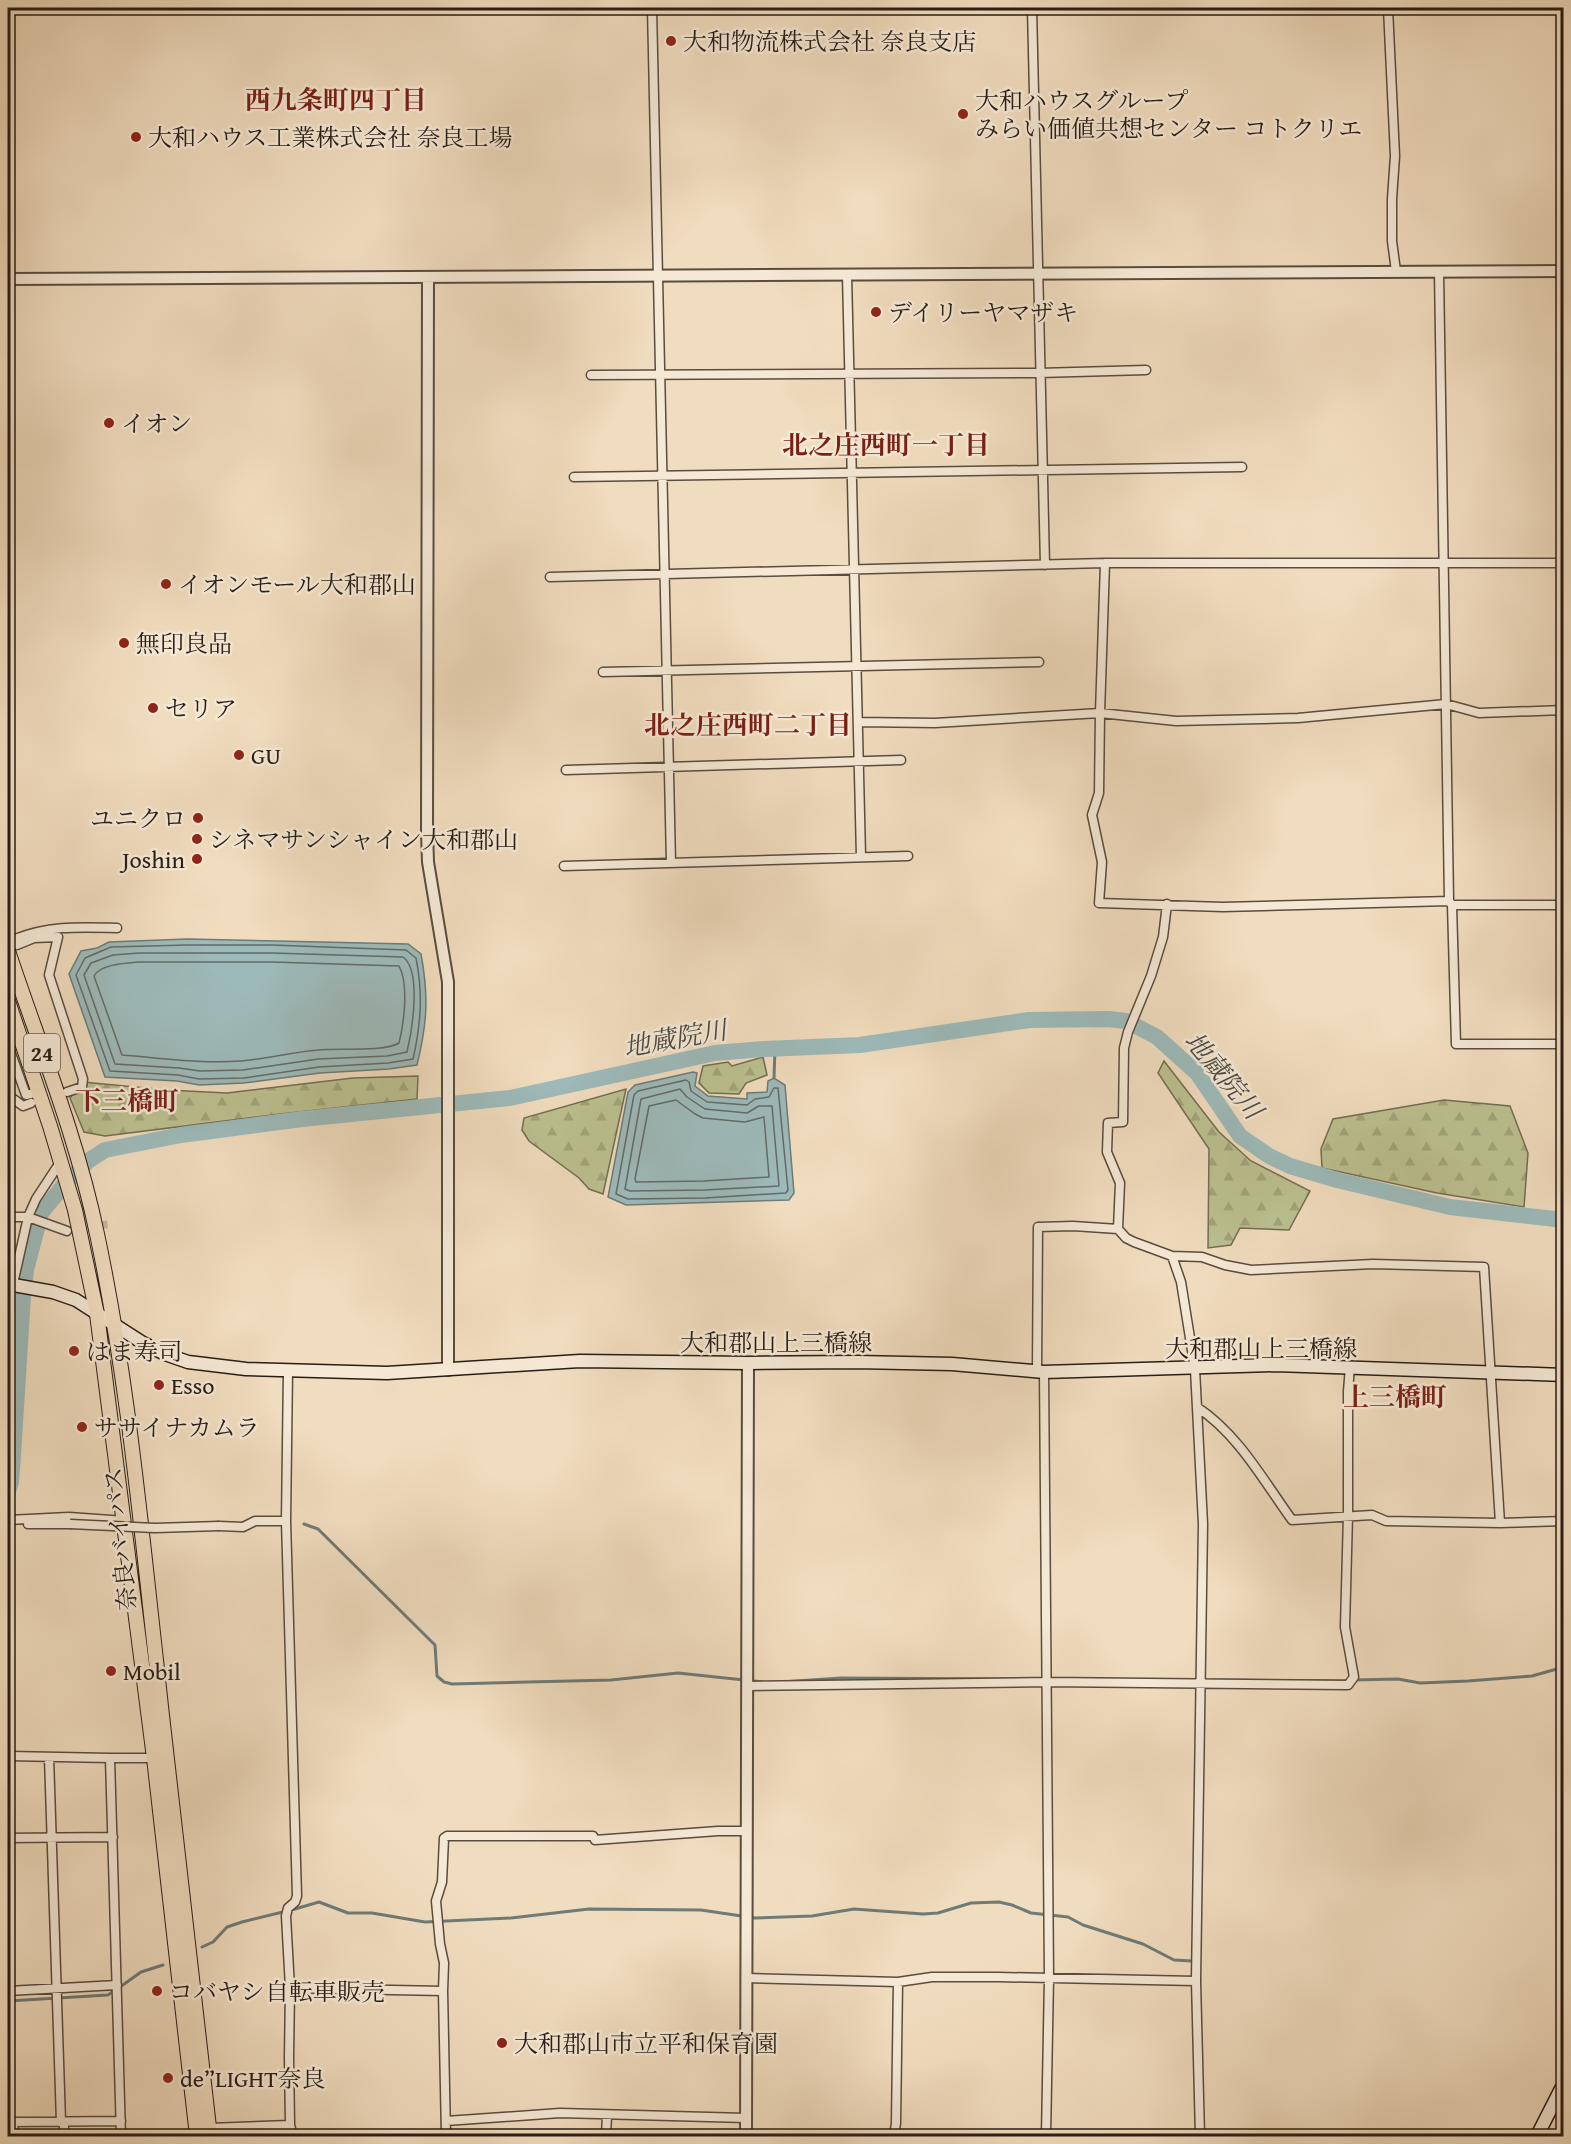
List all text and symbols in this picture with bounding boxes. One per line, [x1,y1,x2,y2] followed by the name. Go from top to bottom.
[683,24,976,59] place label: 大和物流株式会社 奈良支店
[664,34,678,48] marker: 大和物流株式会社 奈良支店
[245,80,427,119] district label: 西九条町四丁目
[975,83,1362,146] place label: 大和ハウスグループ みらい価値共想センター コトクリエ
[956,107,970,121] marker: 大和ハウスグループ みらい価値共想センター コトクリエ
[148,120,513,155] place label: 大和ハウス工業株式会社 奈良工場
[129,130,143,144] marker: 大和ハウス工業株式会社 奈良工場
[888,295,1078,330] place label: デイリーヤマザキ
[869,305,883,319] marker: デイリーヤマザキ
[121,406,192,441] place label: イオン
[102,416,116,430] marker: イオン
[782,425,990,464] district label: 北之庄西町一丁目
[178,567,416,602] place label: イオンモール大和郡山
[159,577,173,591] marker: イオンモール大和郡山
[136,626,232,661] place label: 無印良品
[117,636,131,650] marker: 無印良品
[165,691,237,726] place label: セリア
[146,701,160,715] marker: セリア
[644,705,852,744] district label: 北之庄西町二丁目
[251,738,281,773] place label: GU
[232,748,246,762] marker: GU
[90,801,186,836] place label: ユニクロ
[191,811,205,825] marker: ユニクロ
[209,822,518,857] place label: シネマサンシャイン大和郡山
[190,832,204,846] marker: シネマサンシャイン大和郡山
[119,842,186,877] place label: Joshin
[190,852,204,866] marker: Joshin
[620,1009,733,1066] water label: 地蔵院川
[1176,1023,1274,1130] water label: 地蔵院川
[24,1034,60,1072] road number: 24
[75,1081,179,1120] district label: 下三橋町
[680,1325,872,1360] street label: 大和郡山上三橋線
[1165,1331,1357,1366] street label: 大和郡山上三橋線
[86,1334,182,1369] place label: はま寿司
[67,1344,81,1358] marker: はま寿司
[171,1368,214,1403] place label: Esso
[1343,1377,1447,1416] district label: 上三橋町
[152,1378,166,1392] marker: Esso
[94,1410,260,1445] place label: ササイナカムラ
[75,1420,89,1434] marker: ササイナカムラ
[95,1466,145,1612] street label: 奈良バイパス
[123,1654,181,1689] place label: Mobil
[104,1664,118,1678] marker: Mobil
[169,1974,385,2009] place label: コバヤシ自転車販売
[150,1984,164,1998] marker: コバヤシ自転車販売
[514,2026,778,2061] place label: 大和郡山市立平和保育園
[495,2036,509,2050] marker: 大和郡山市立平和保育園
[180,2061,326,2096] place label: de”LIGHT奈良
[161,2071,175,2085] marker: de”LIGHT奈良

